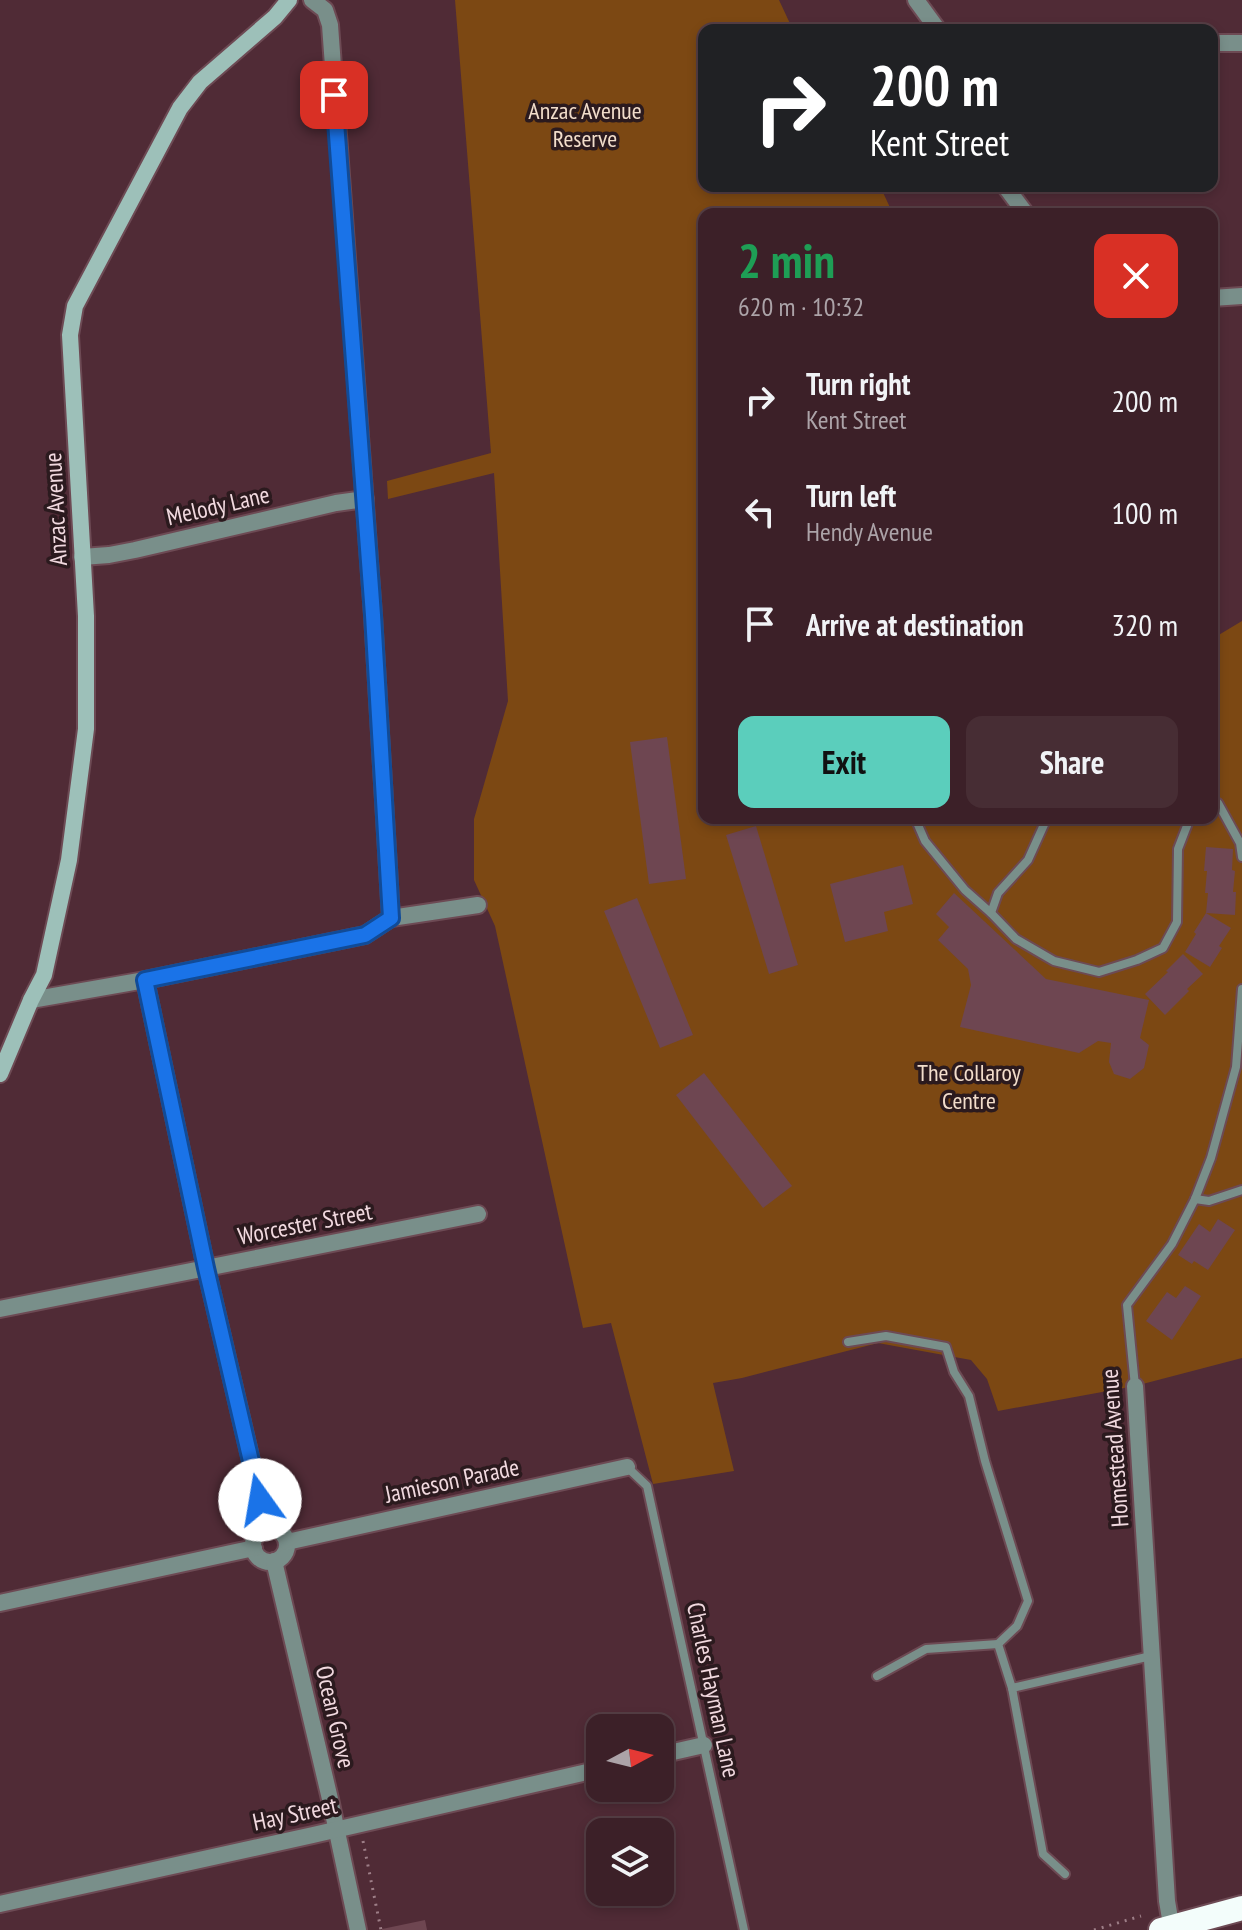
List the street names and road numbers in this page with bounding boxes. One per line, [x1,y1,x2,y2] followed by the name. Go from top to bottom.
[37,452,74,566] street label: Anzac Avenue
[163,479,272,532] street label: Melody Lane
[235,1195,375,1252] street label: Worcester Street
[1094,1368,1135,1528] street label: Homestead Avenue
[381,1451,522,1510] street label: Jamieson Parade
[680,1599,747,1780] street label: Charles Hayman Lane
[309,1663,362,1771] street label: Ocean Grove
[250,1789,340,1838] street label: Hay Street

